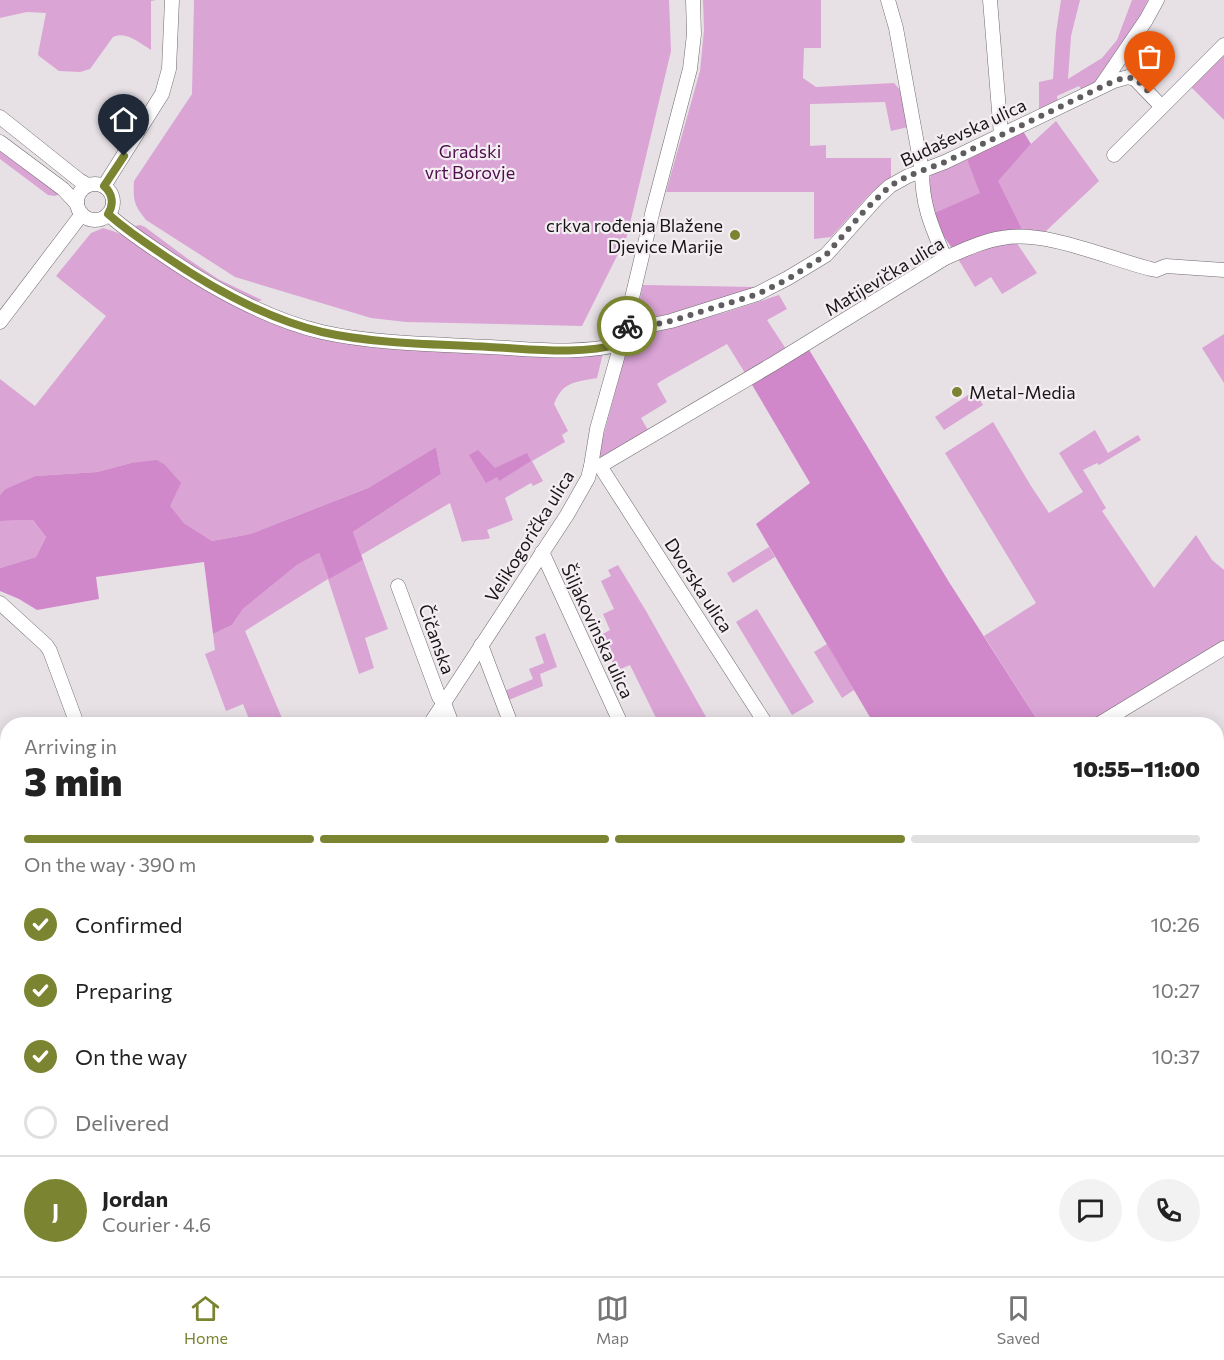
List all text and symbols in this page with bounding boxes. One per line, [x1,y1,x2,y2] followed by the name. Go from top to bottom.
[1124,31,1175,93] pin
[1133,40,1166,73] icon: bag
[897,93,1029,171] street label: Budaševska ulica
[98,94,149,156] pin
[107,103,140,136] icon: home
[425,140,515,183] park label: Gradski vrt Borovje
[546,214,723,257] place label: crkva rođenja Blažene Djevice Marije
[728,228,742,242] marker: crkva rođenja Blažene Djevice Marije
[820,232,948,320] street label: Matijevička ulica
[597,296,657,356] courier
[611,310,644,343] icon: bike
[969,381,1076,403] place label: Metal-Media
[950,385,964,399] marker: Metal-Media
[480,466,578,606] street label: Velikogorička ulica
[660,534,738,636] street label: Dvorska ulica
[557,560,639,702] street label: Šiljakovinska ulica
[414,601,460,677] street label: Čičanska
[24,734,117,758] text: Arriving in
[1073,755,1200,782] text: 10:55–11:00
[24,756,122,804] text: 3 min
[24,852,196,876] text: On the way · 390 m
[24,908,57,941] icon: check
[75,911,182,938] text: Confirmed
[1151,912,1200,936] text: 10:26
[24,974,57,1007] icon: check
[75,977,172,1004] text: Preparing
[1152,978,1200,1002] text: 10:27
[24,1040,57,1073] icon: check
[75,1043,187,1070] text: On the way
[1152,1044,1200,1068] text: 10:37
[75,1109,169,1136] text: Delivered
[1059,1179,1122,1242] button: chat
[1137,1179,1200,1242] button: phone
[102,1185,168,1212] text: Jordan
[52,1197,59,1224] text: J
[102,1212,211,1236] text: Courier · 4.6
[184,1292,228,1347] tab: Home
[596,1292,629,1347] tab: Map
[997,1292,1040,1347] tab: Saved

